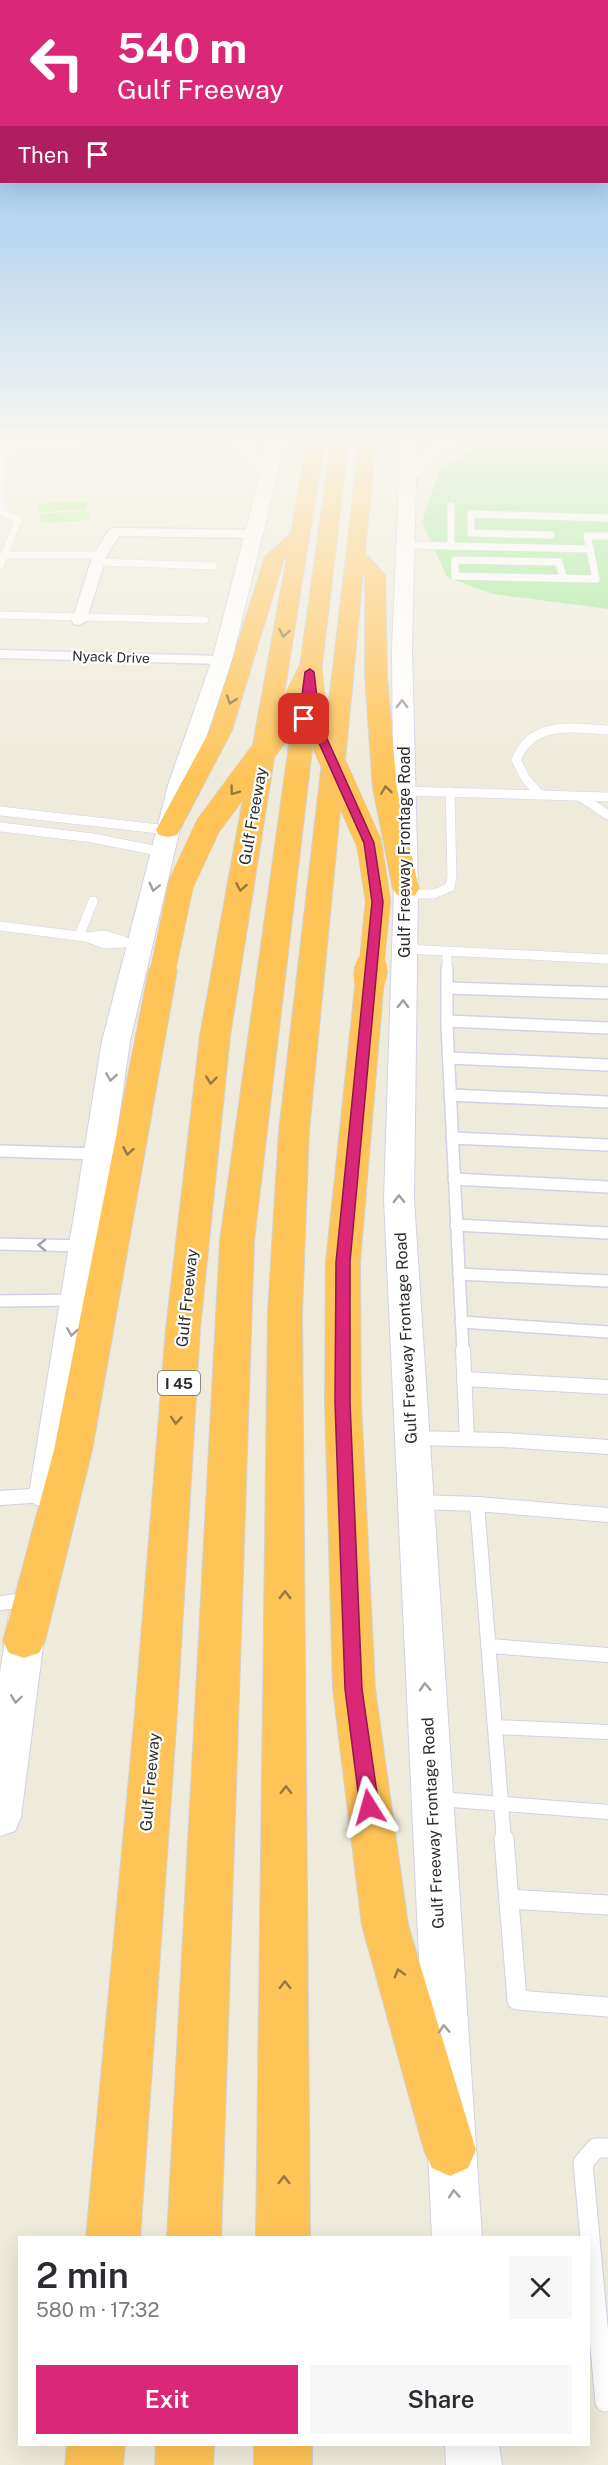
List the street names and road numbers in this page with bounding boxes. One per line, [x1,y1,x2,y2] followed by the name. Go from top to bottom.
[72,648,150,666] street label: Nyack Drive
[395,746,414,958] street label: Gulf Freeway Frontage Road
[235,765,271,866] street label: Gulf Freeway
[391,1232,421,1444] street label: Gulf Freeway Frontage Road
[172,1247,202,1348] street label: Gulf Freeway
[158,1371,200,1395] road number: I 45
[418,1717,448,1929] street label: Gulf Freeway Frontage Road
[136,1731,164,1832] street label: Gulf Freeway

